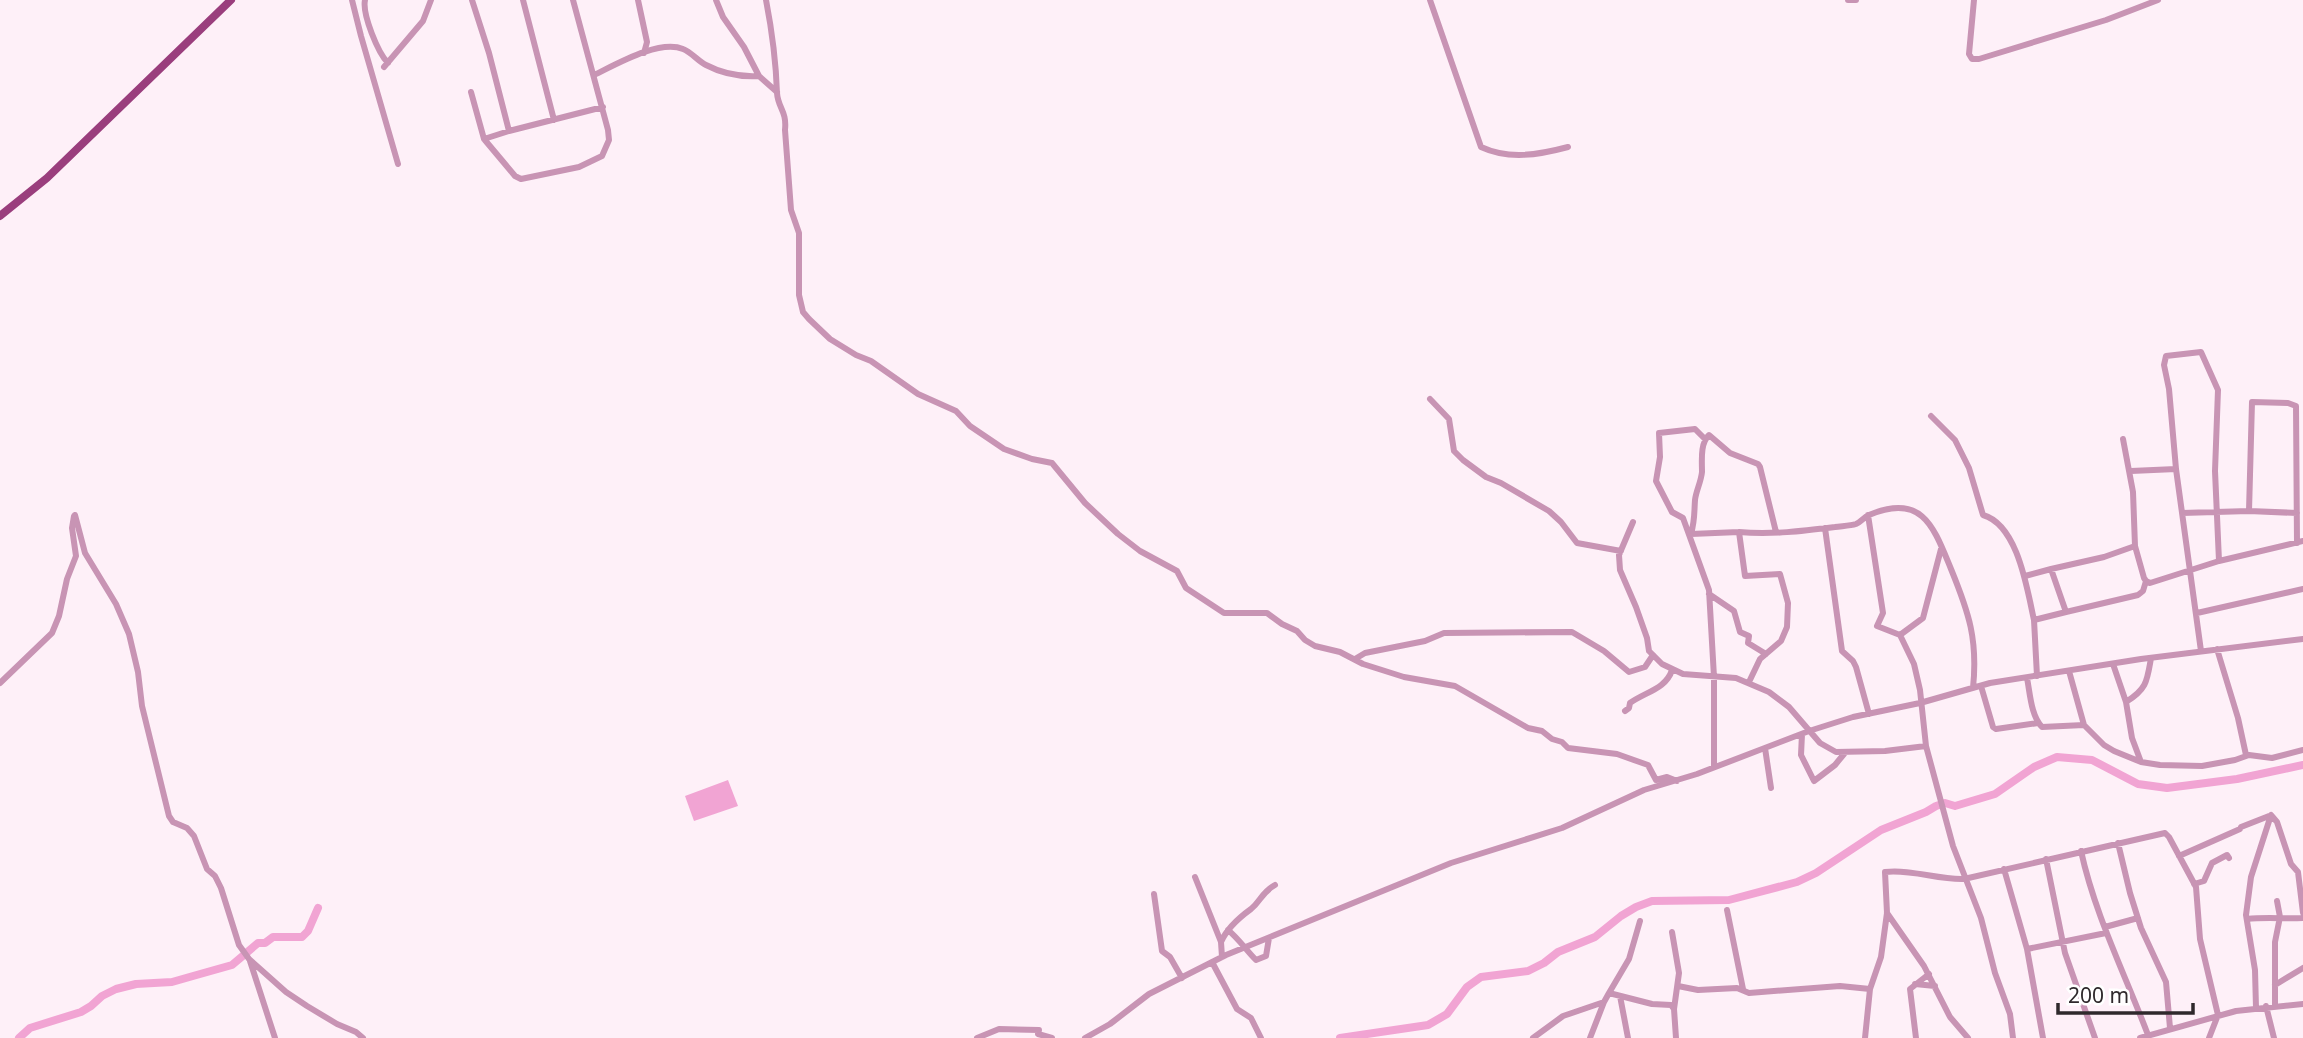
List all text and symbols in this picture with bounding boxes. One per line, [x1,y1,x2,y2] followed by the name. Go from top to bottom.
[2058,972,2193,1016] scale bar
[2068,981,2129,1009] text: 200 m

